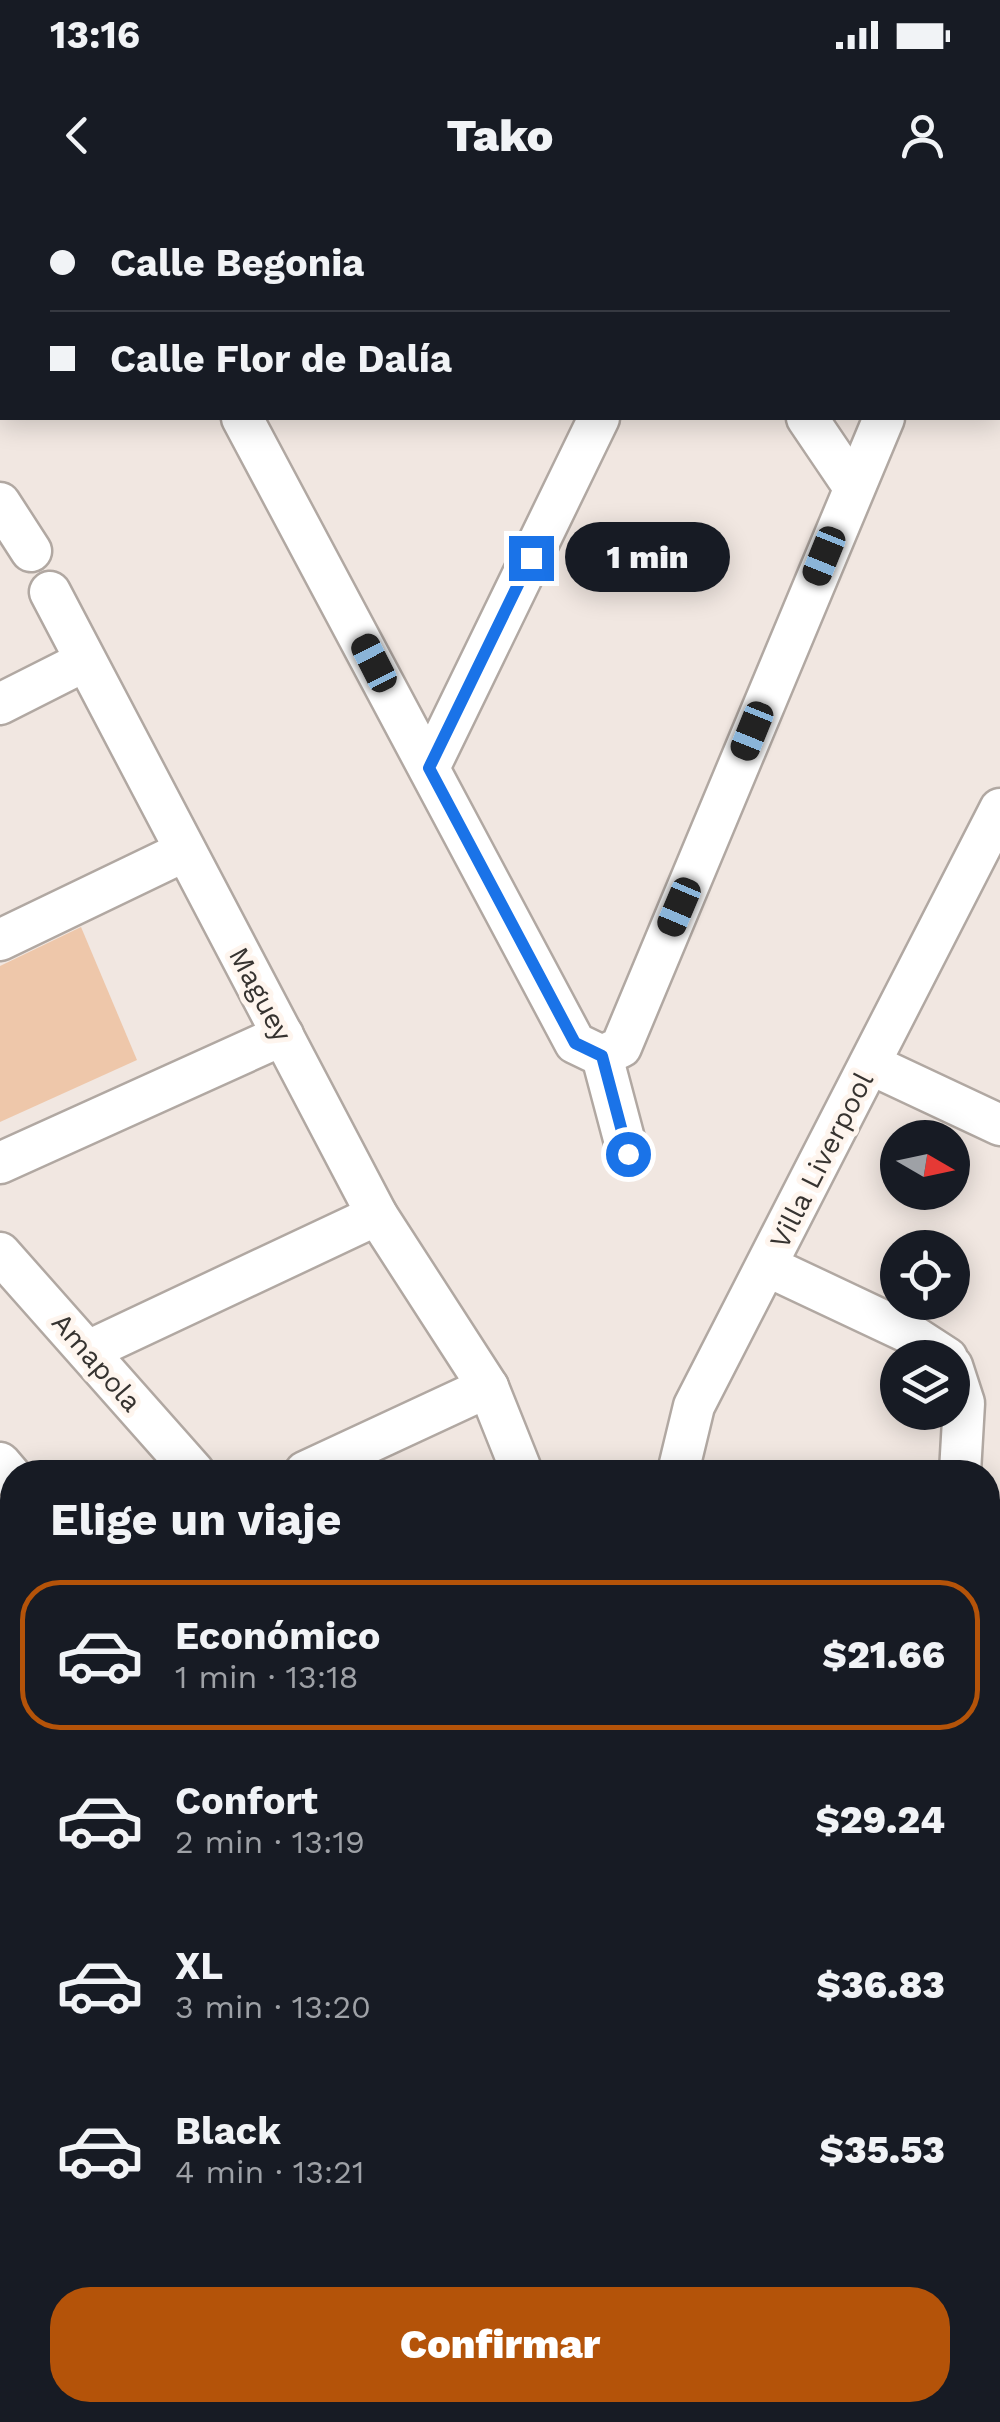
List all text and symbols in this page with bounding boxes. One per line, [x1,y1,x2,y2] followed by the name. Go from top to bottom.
[50,13,140,57] text: 13:16
[50,108,105,163] icon: back
[895,108,950,163] icon: person
[446,109,554,162] text: Tako
[110,241,364,285] text: Calle Begonia
[110,337,452,381] text: Calle Flor de Dalía
[566,523,731,593] callout: 1 min
[799,523,849,589] car
[509,536,554,581] route end
[606,538,689,576] text: 1 min
[347,629,401,697] car
[727,698,777,764] car
[653,874,705,940] car
[222,942,299,1047] street label: Maguey
[763,1066,880,1254] street label: Villa Liverpool
[880,1120,970,1210] north arrow
[880,1120,970,1430] map controls
[606,1132,651,1177] route start
[880,1230,970,1320] button: locate
[45,1306,148,1418] street label: Amapola
[880,1340,970,1430] button: layers
[50,1493,342,1546] text: Elige un viaje
[55,1610,145,1700] icon: car
[175,1614,380,1658] text: Económico
[822,1633,945,1677] text: $21.66
[175,1658,358,1696] text: 1 min · 13:18
[55,1775,145,1865] icon: car
[175,1779,318,1823] text: Confort
[815,1798,945,1842] text: $29.24
[175,1823,365,1861] text: 2 min · 13:19
[55,1940,145,2030] icon: car
[175,1944,223,1988] text: XL
[816,1963,945,2007] text: $36.83
[175,1988,371,2026] text: 3 min · 13:20
[55,2105,145,2195] icon: car
[175,2109,281,2153] text: Black
[819,2128,945,2172] text: $35.53
[175,2153,364,2191] text: 4 min · 13:21
[50,2287,950,2402] button: Confirmar

